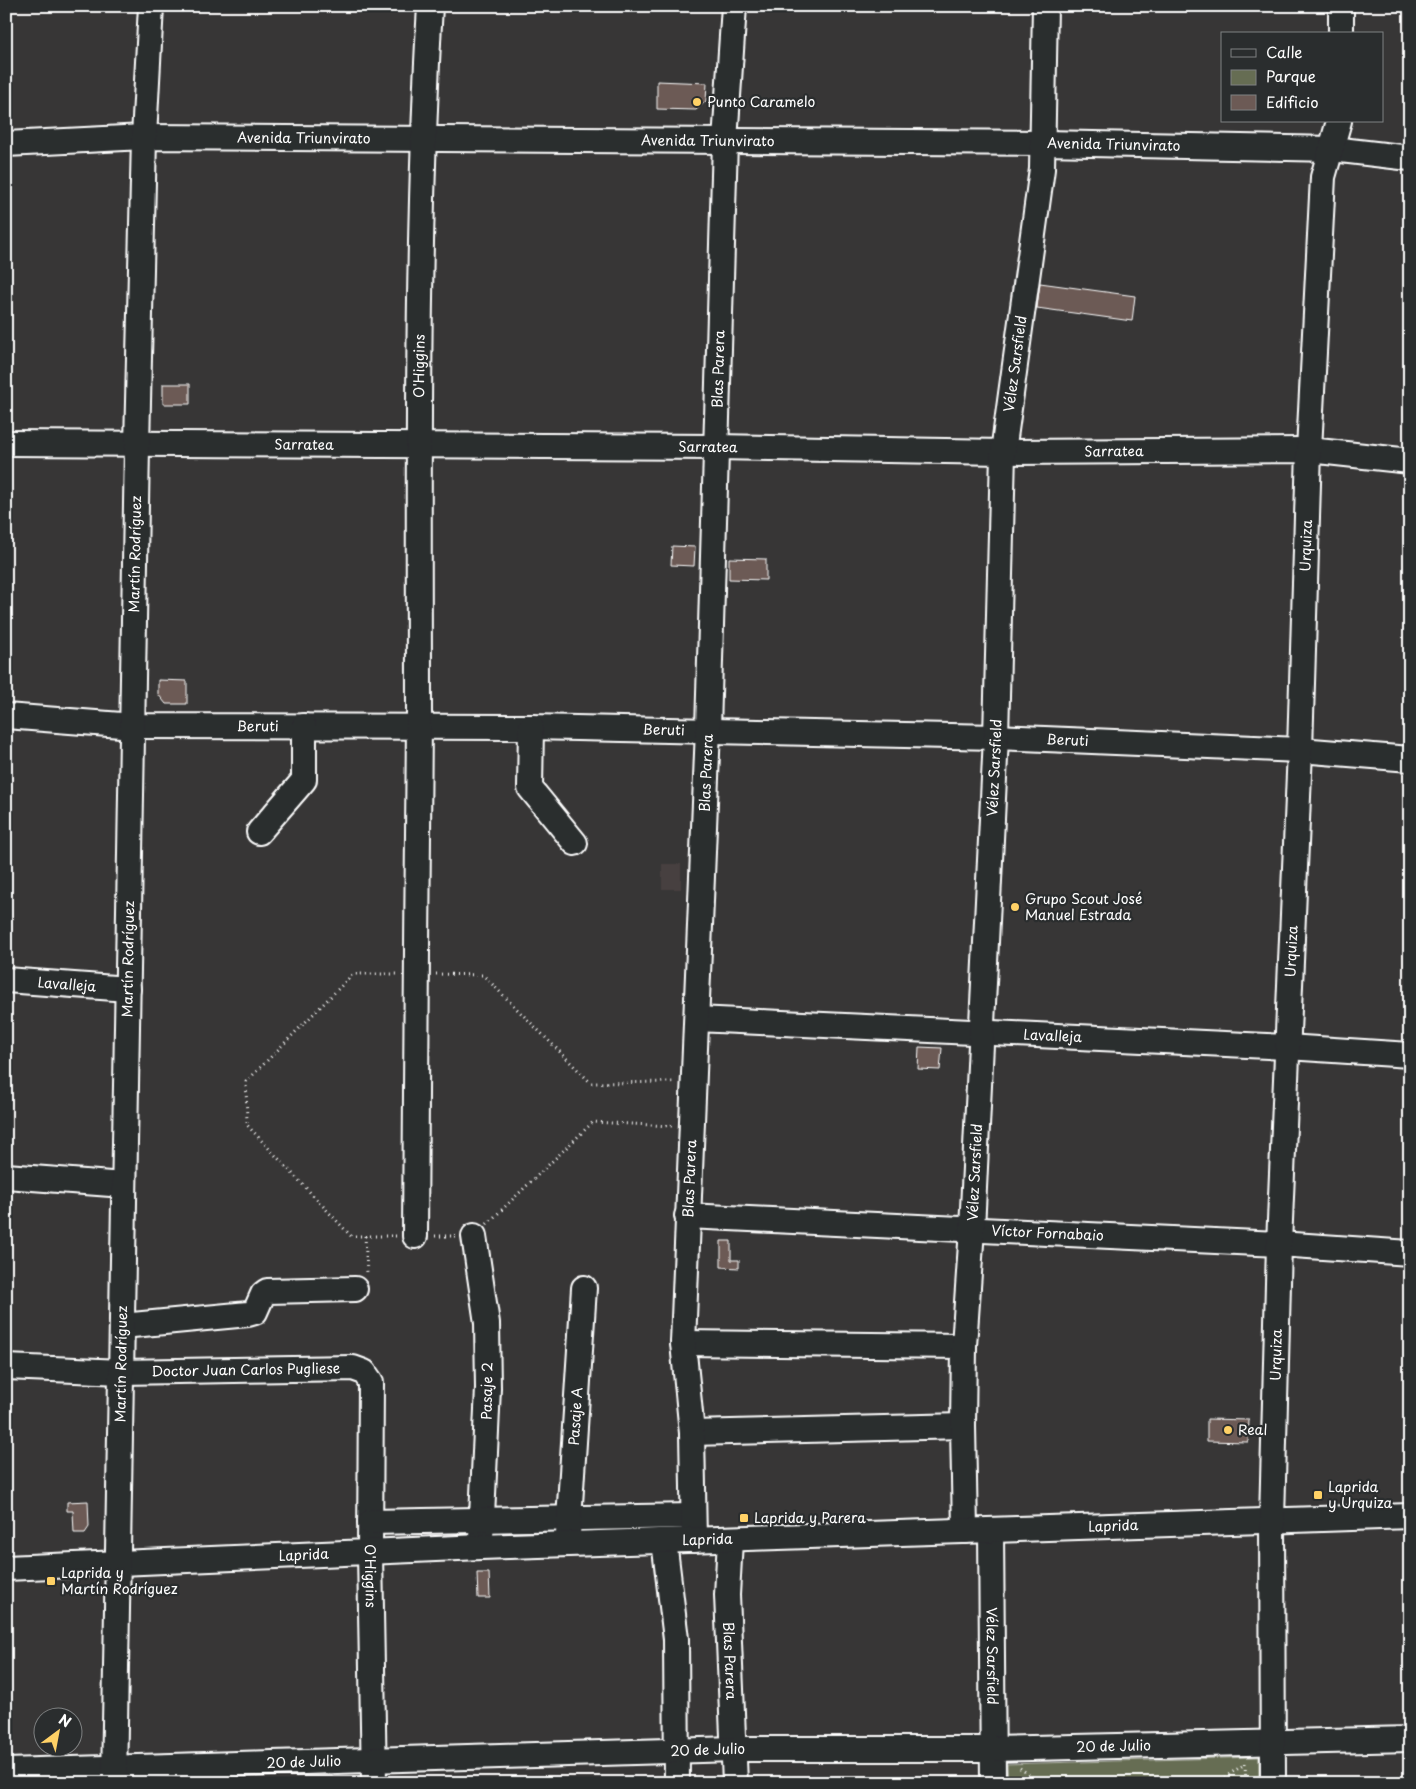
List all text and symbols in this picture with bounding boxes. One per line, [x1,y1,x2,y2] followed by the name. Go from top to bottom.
[1221,32,1384,122] legend
[1266,40,1303,63] text: Calle
[1266,64,1316,87] text: Parque
[1266,90,1319,113] text: Edificio
[707,91,815,112] place label: Punto Caramelo
[691,96,703,108] marker: Punto Caramelo
[237,127,371,149] street label: Avenida Triunvirato
[641,129,775,151] street label: Avenida Triunvirato
[1047,132,1181,156] street label: Avenida Triunvirato
[998,314,1032,413] street label: Vélez Sarsfield
[706,329,730,409] street label: Blas Parera
[408,334,430,398] street label: O'Higgins
[274,434,334,455] street label: Sarratea
[678,436,738,457] street label: Sarratea
[1084,440,1144,461] street label: Sarratea
[123,495,146,613] street label: Martín Rodríguez
[1294,519,1317,572] street label: Urquiza
[236,715,279,736] street label: Beruti
[642,718,685,740] street label: Beruti
[981,719,1006,817] street label: Vélez Sarsfield
[1046,728,1089,751] street label: Beruti
[694,733,718,812] street label: Blas Parera
[1025,888,1142,925] place label: Grupo Scout José Manuel Estrada
[116,900,139,1018] street label: Martín Rodríguez
[1009,901,1021,913] marker: Grupo Scout José Manuel Estrada
[1279,925,1303,978] street label: Urquiza
[37,971,97,997] street label: Lavalleja
[1023,1023,1083,1047] street label: Lavalleja
[961,1123,987,1221] street label: Vélez Sarsfield
[677,1139,701,1218] street label: Blas Parera
[991,1219,1104,1246] street label: Víctor Fornabaio
[109,1305,132,1423] street label: Martín Rodríguez
[1265,1329,1287,1381] street label: Urquiza
[151,1357,341,1381] street label: Doctor Juan Carlos Pugliese
[475,1362,498,1420] street label: Pasaje 2
[563,1386,588,1446] street label: Pasaje A
[1238,1419,1267,1440] place label: Real
[1222,1424,1234,1436] marker: Real
[1328,1476,1393,1513] place label: Laprida y Urquiza
[1312,1489,1324,1501] marker: Laprida y Urquiza
[754,1507,866,1528] place label: Laprida y Parera
[738,1512,750,1524] marker: Laprida y Parera
[1088,1514,1139,1537] street label: Laprida
[682,1528,733,1550] street label: Laprida
[278,1543,330,1566] street label: Laprida
[360,1544,382,1608] street label: O'Higgins
[61,1562,178,1599] place label: Laprida y Martín Rodríguez
[45,1575,57,1587] marker: Laprida y Martín Rodríguez
[982,1607,1003,1705] street label: Vélez Sarsfield
[718,1621,742,1701] street label: Blas Parera
[32,1706,82,1756] north arrow
[55,1709,75,1732] text: N
[1076,1734,1151,1757] street label: 20 de Julio
[670,1738,745,1761] street label: 20 de Julio
[266,1750,342,1773] street label: 20 de Julio

